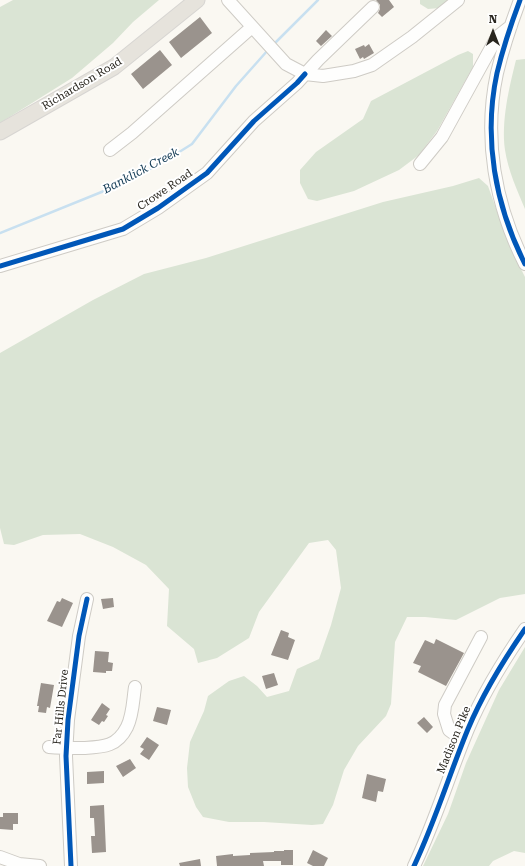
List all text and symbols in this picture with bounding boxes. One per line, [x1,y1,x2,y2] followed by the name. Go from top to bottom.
[473,12,513,52] north arrow
[489,13,497,26] text: N
[40,55,124,113] street label: Richardson Road
[100,145,182,197] water label: Banklick Creek
[135,167,195,213] street label: Crowe Road
[50,669,72,745] street label: Far Hills Drive
[434,704,474,776] street label: Madison Pike

